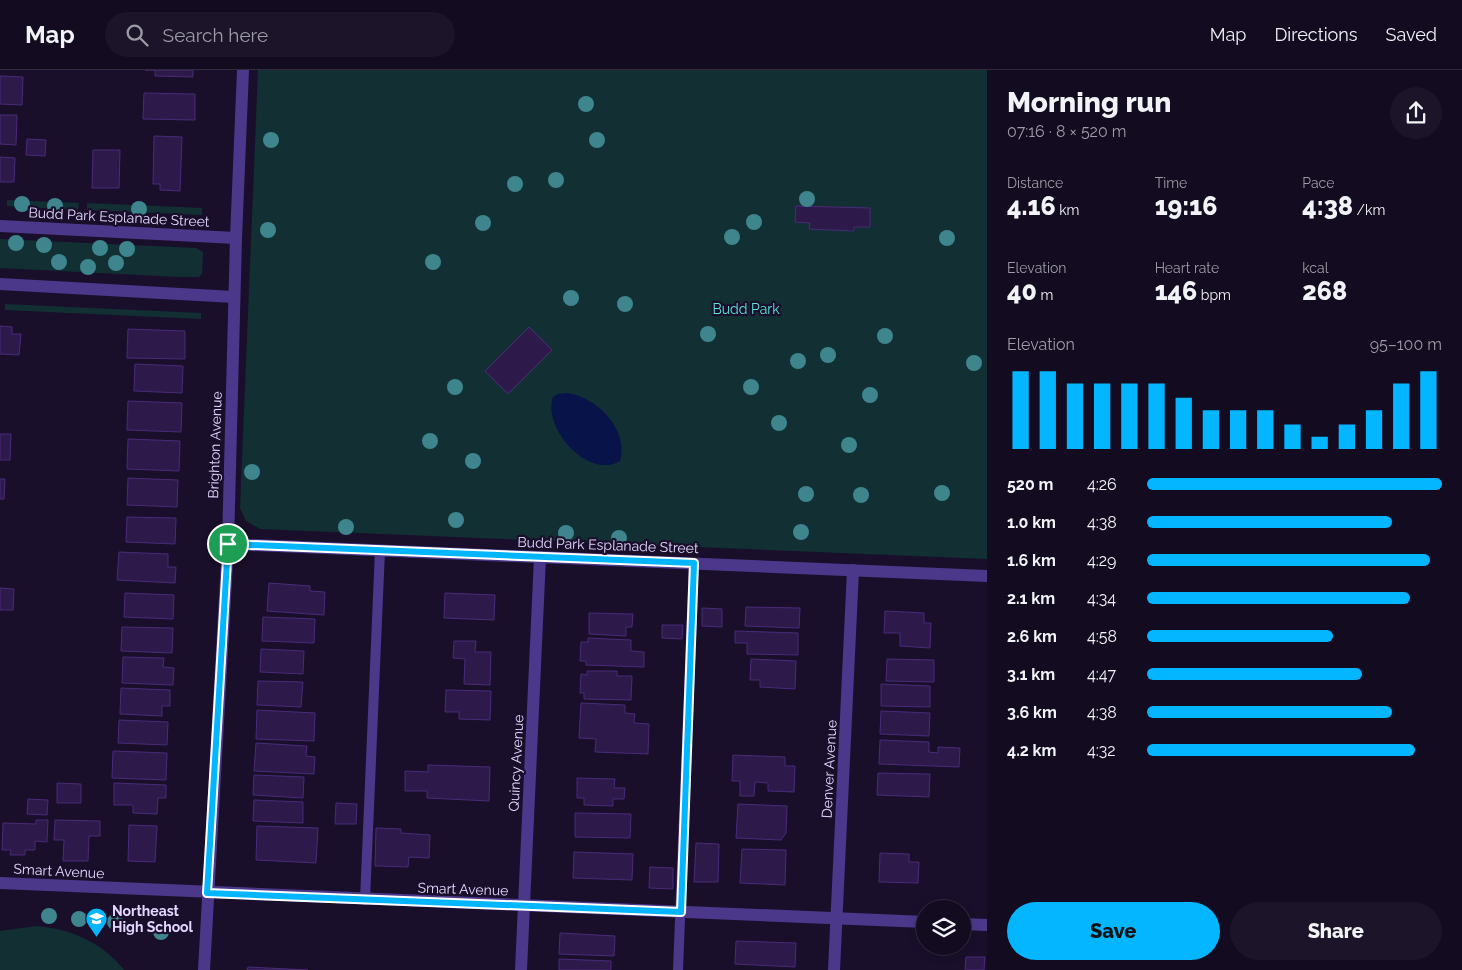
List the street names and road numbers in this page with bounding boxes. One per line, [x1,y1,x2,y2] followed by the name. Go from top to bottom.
[28,204,210,230] street label: Budd Park Esplanade Street
[205,391,225,499] street label: Brighton Avenue
[517,534,699,556] street label: Budd Park Esplanade Street
[505,714,527,812] street label: Quincy Avenue
[818,719,840,819] street label: Denver Avenue
[13,861,105,881] street label: Smart Avenue
[417,879,509,899] street label: Smart Avenue

